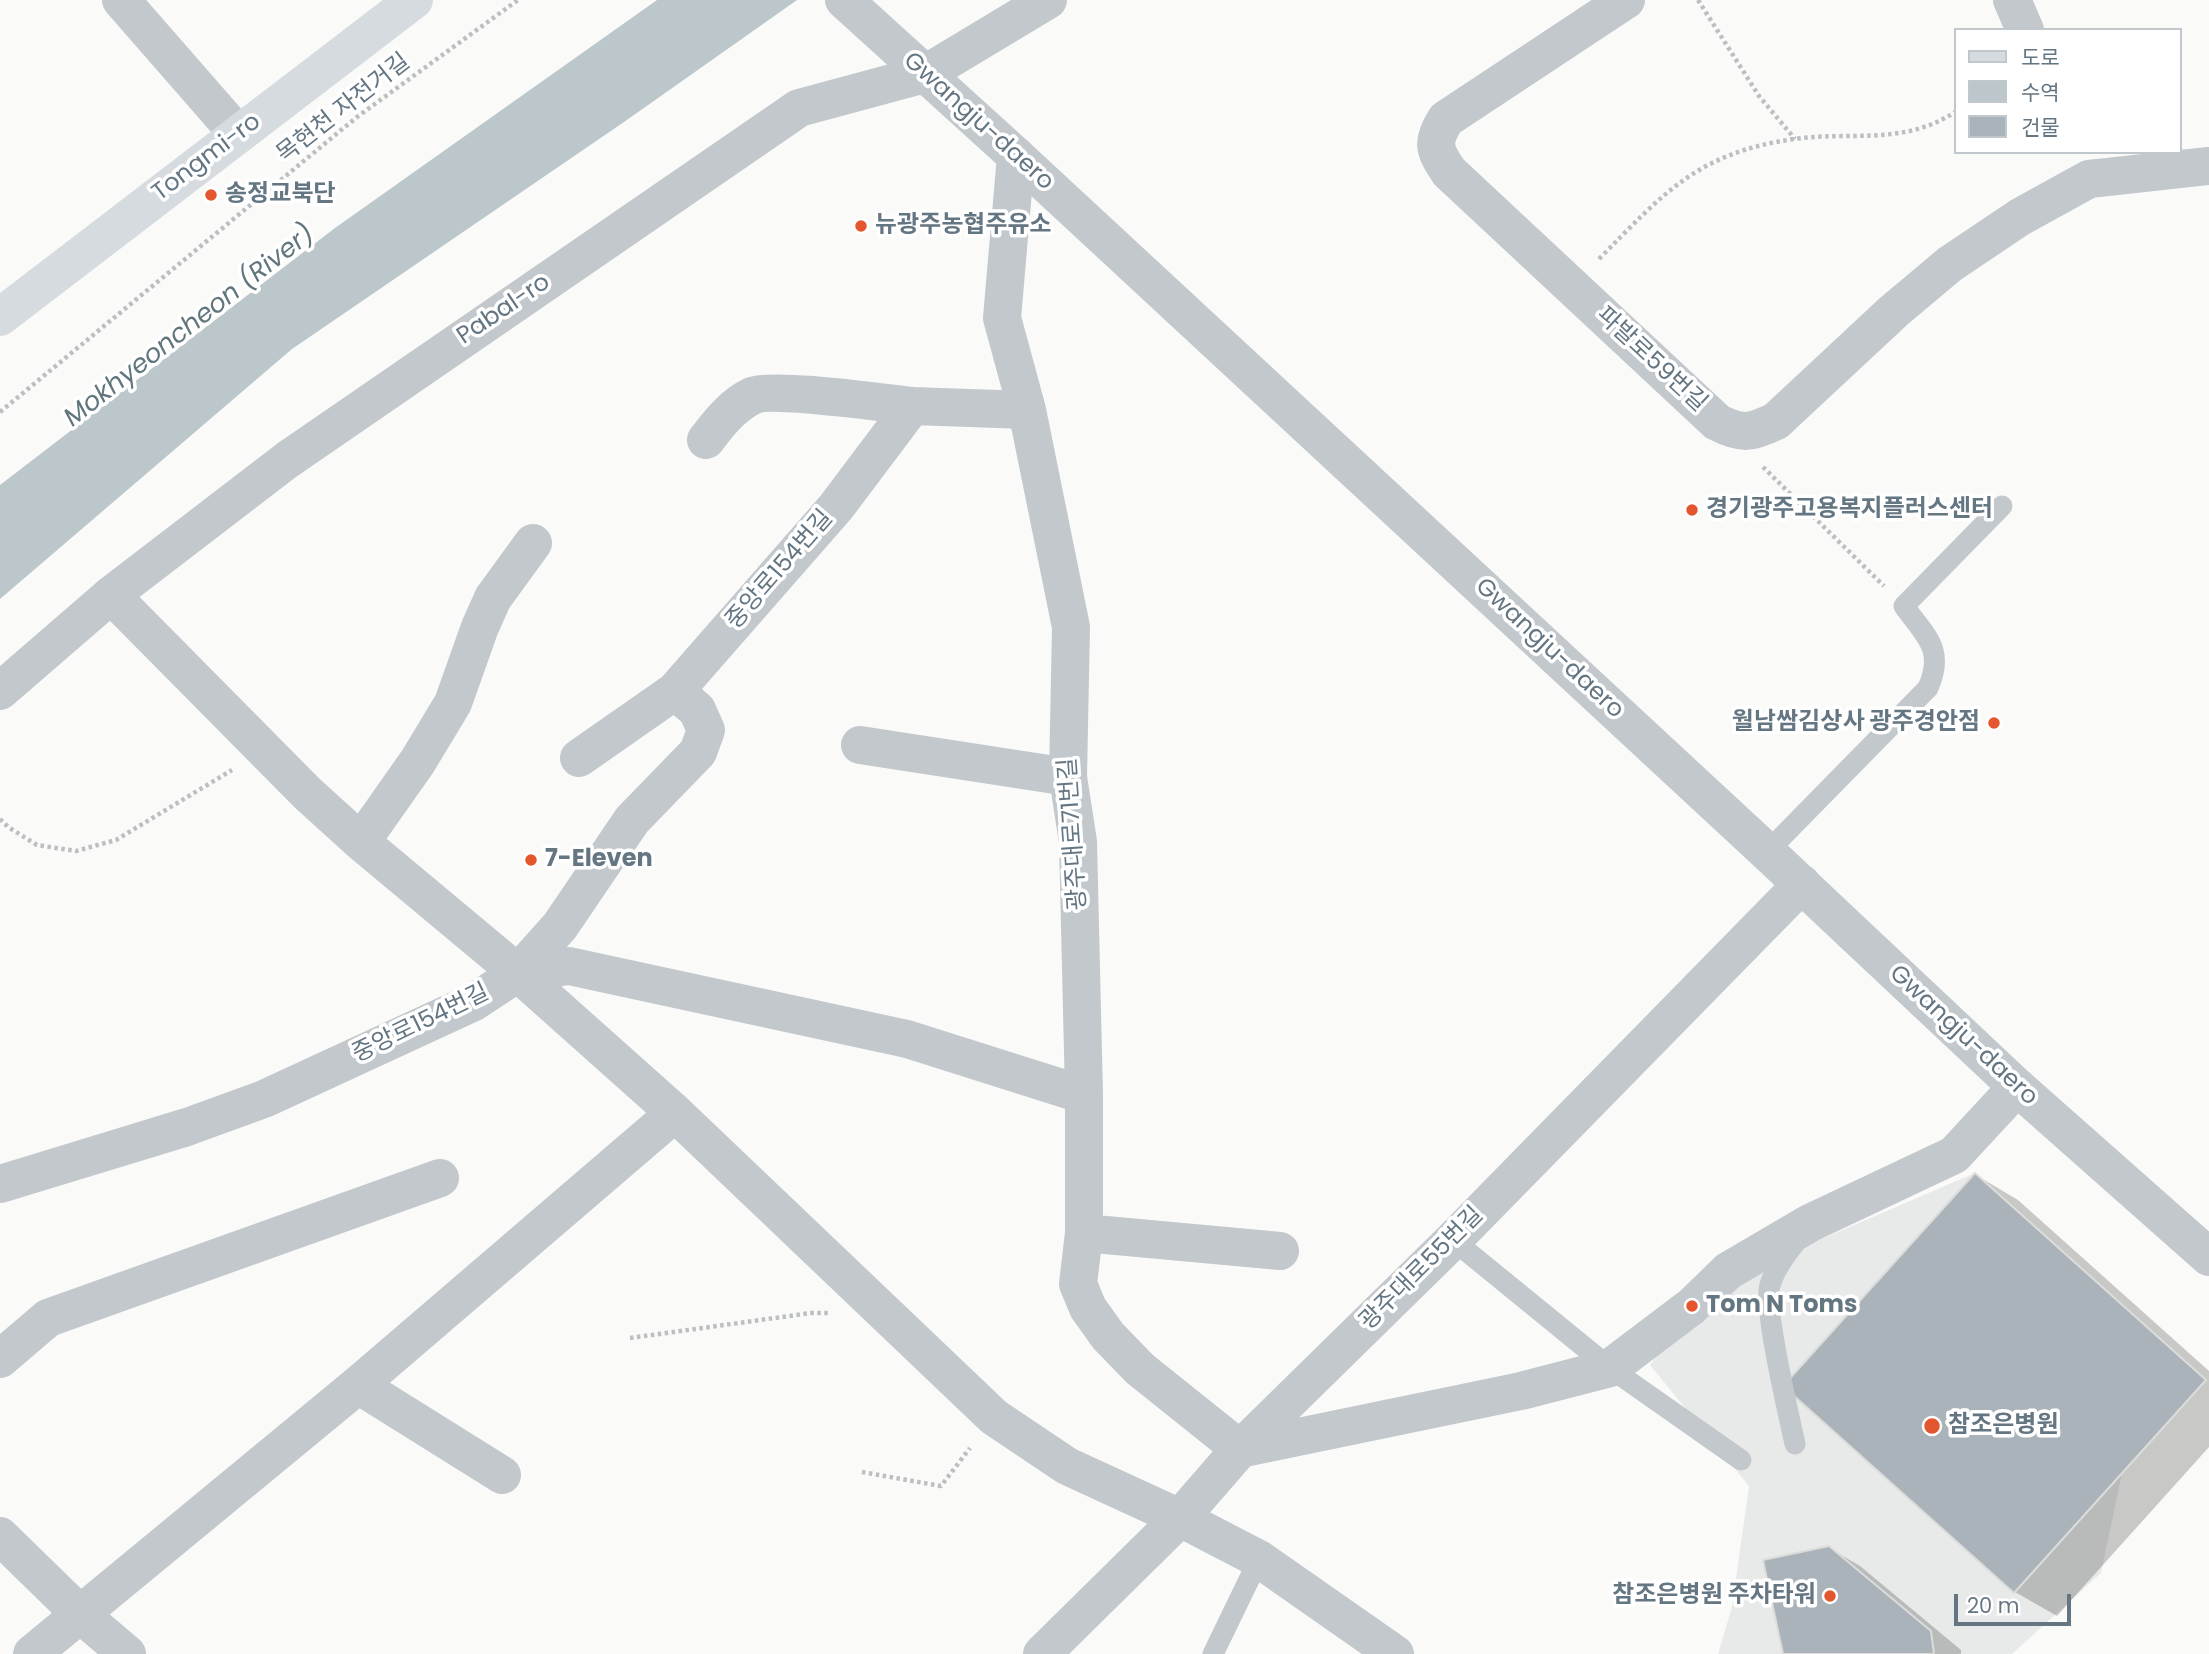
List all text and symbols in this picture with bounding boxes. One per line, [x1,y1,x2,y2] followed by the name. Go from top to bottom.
[1954,28,2181,154] legend
[2021,43,2060,72] text: 도로
[897,47,1059,197] street label: Gwangju-daero
[272,48,416,170] street label: 목현천 자전거길
[2021,78,2060,107] text: 수역
[147,108,267,208] street label: Tongmi-ro
[2021,113,2060,142] text: 건물
[225,181,335,209] place label: 송정교북단
[203,187,219,203] marker: 송정교북단
[875,212,1052,240] place label: 뉴광주농협주유소
[853,218,869,234] marker: 뉴광주농협주유소
[59,220,321,434] water label: Mokhyeoncheon (River)
[452,268,556,352] street label: Pabal-ro
[1590,302,1712,418] street label: 파발로59번길
[1706,496,1993,524] place label: 경기광주고용복지플러스센터
[1684,502,1700,518] marker: 경기광주고용복지플러스센터
[721,505,839,635] street label: 중앙로154번길
[1469,573,1629,725] street label: Gwangju-daero
[1732,709,1980,737] place label: 월남쌈김상사 광주경안점
[1986,715,2002,731] marker: 월남쌈김상사 광주경안점
[1054,757,1094,911] street label: 광주대로71번길
[545,846,653,874] place label: 7-Eleven
[523,852,539,868] marker: 7-Eleven
[1883,960,2043,1112] street label: Gwangju-daero
[348,979,494,1069] street label: 중앙로154번길
[1354,1201,1490,1337] street label: 광주대로55번길
[1706,1292,1857,1320] place label: Tom N Toms
[1684,1298,1700,1314] marker: Tom N Toms
[1948,1412,2058,1440] place label: 참조은병원
[1922,1416,1942,1436] marker: 참조은병원
[1957,1580,2074,1624] scale bar
[1612,1582,1816,1610] place label: 참조은병원 주차타워
[1822,1588,1838,1604] marker: 참조은병원 주차타워
[1967,1591,2020,1620] text: 20 m

